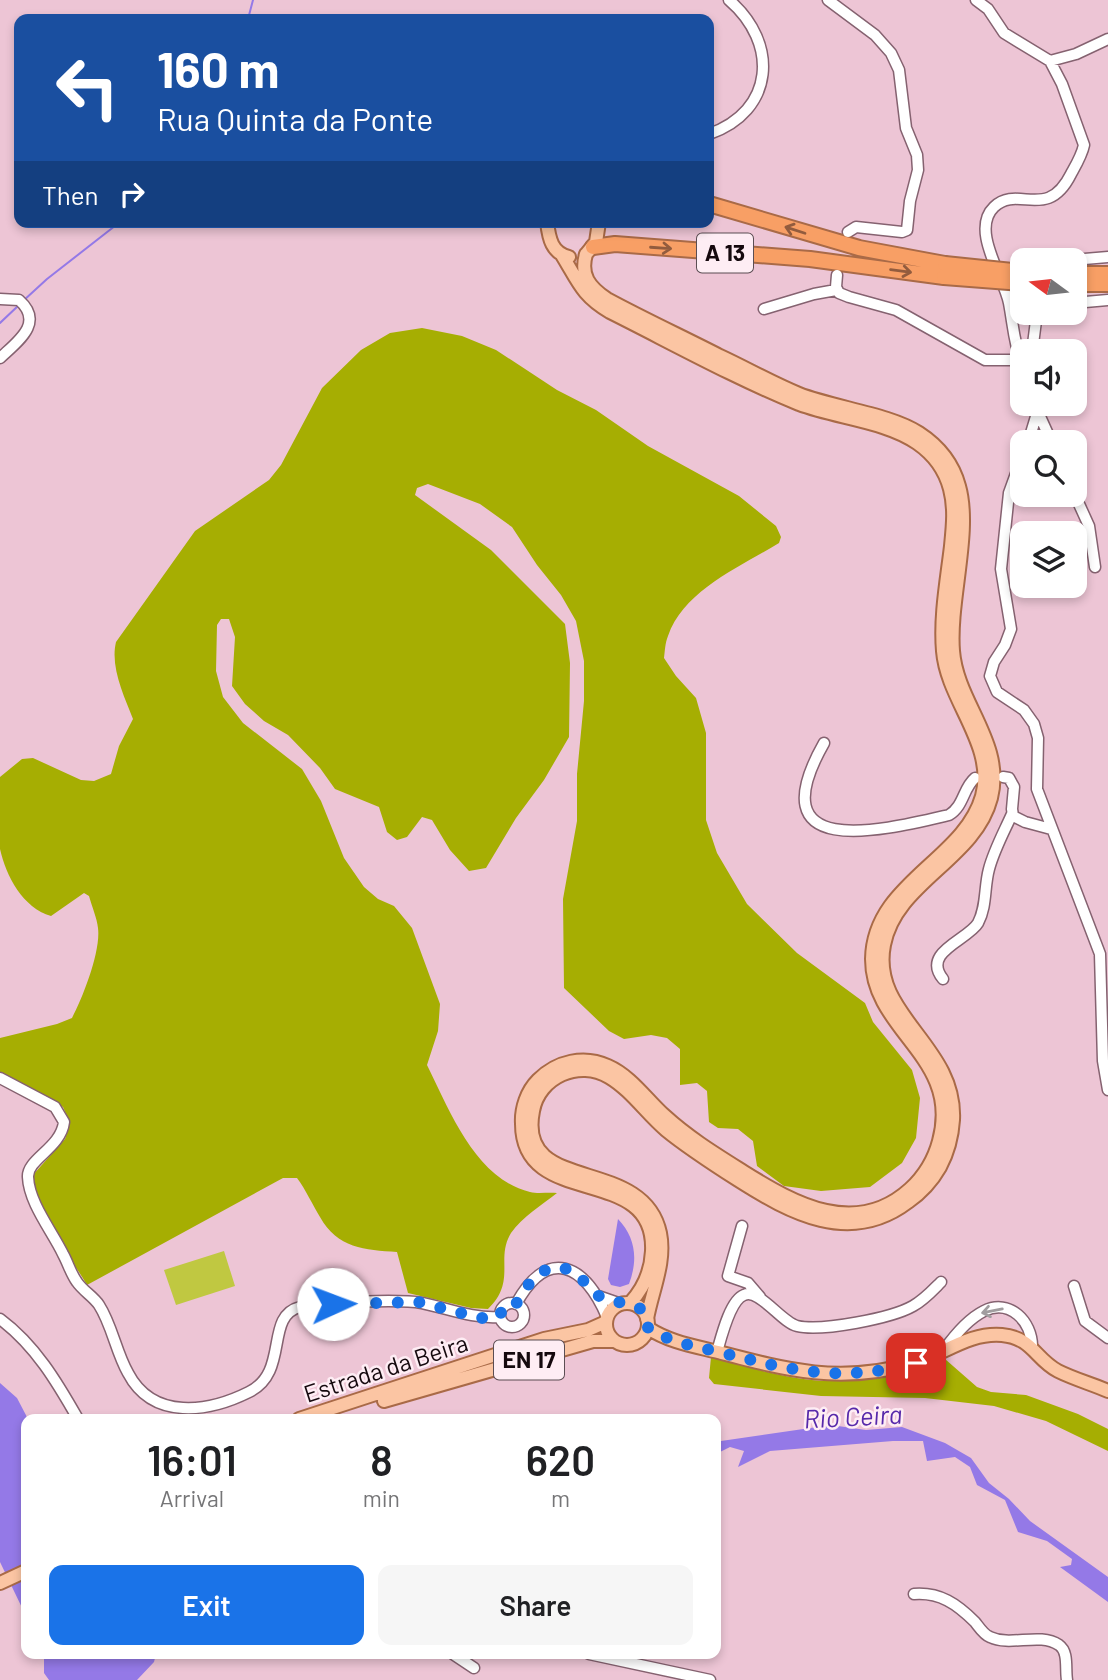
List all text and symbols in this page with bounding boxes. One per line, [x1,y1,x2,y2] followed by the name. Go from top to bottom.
[157,39,279,98] text: 160 m
[42,42,133,133] icon: left
[157,99,433,137] text: Rua Quinta da Ponte
[113,175,151,213] icon: right
[42,179,99,210] text: Then
[784,223,806,236] one-way arrow
[697,234,753,272] road number: A 13
[649,242,671,255] one-way arrow
[1010,248,1087,326] north arrow
[1010,248,1087,598] map controls
[889,264,912,277] one-way arrow
[1010,339,1087,416] button: sound
[1010,430,1087,507] button: search
[1010,521,1087,598] button: layers
[296,1267,370,1341] position arrow
[982,1305,1004,1318] one-way arrow
[300,1327,471,1408] street label: Estrada da Beira
[886,1333,946,1393] pin
[494,1340,564,1380] road number: EN 17
[897,1344,935,1382] icon: arrive
[803,1397,903,1434] water label: Rio Ceira
[147,1434,237,1484] text: 16:01
[370,1434,393,1484] text: 8
[526,1434,595,1484] text: 620
[160,1484,224,1512] text: Arrival
[363,1484,400,1512] text: min
[551,1484,570,1512] text: m
[49,1565,364,1645] button: Exit
[378,1565,693,1645] button: Share

